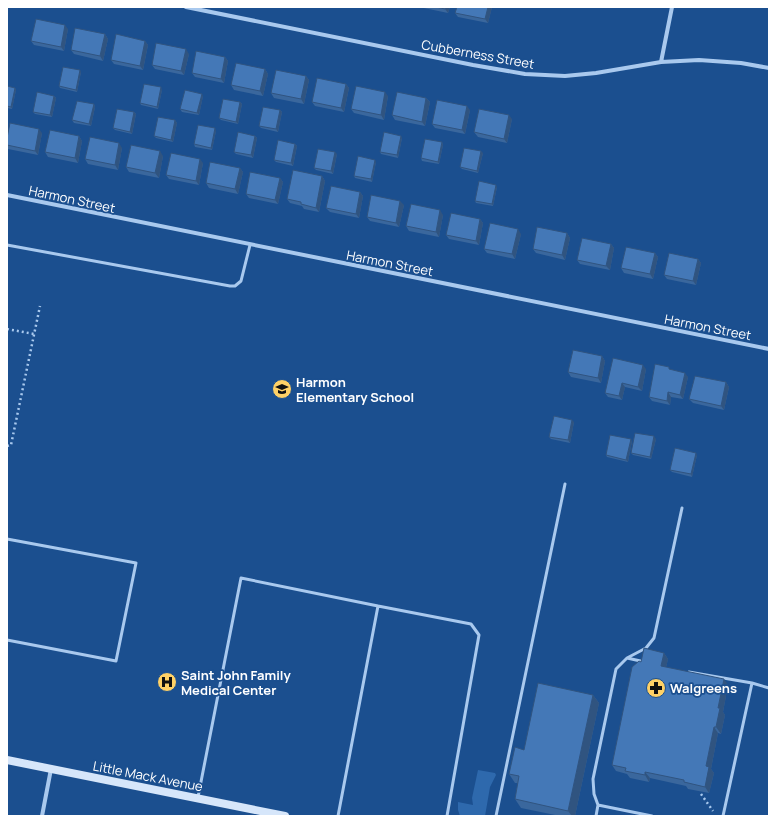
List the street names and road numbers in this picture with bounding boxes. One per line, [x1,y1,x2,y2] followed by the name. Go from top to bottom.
[420,35,536,73] street label: Cubberness Street
[27,181,117,217] street label: Harmon Street
[345,246,435,280] street label: Harmon Street
[663,310,753,344] street label: Harmon Street
[92,757,205,796] street label: Little Mack Avenue

